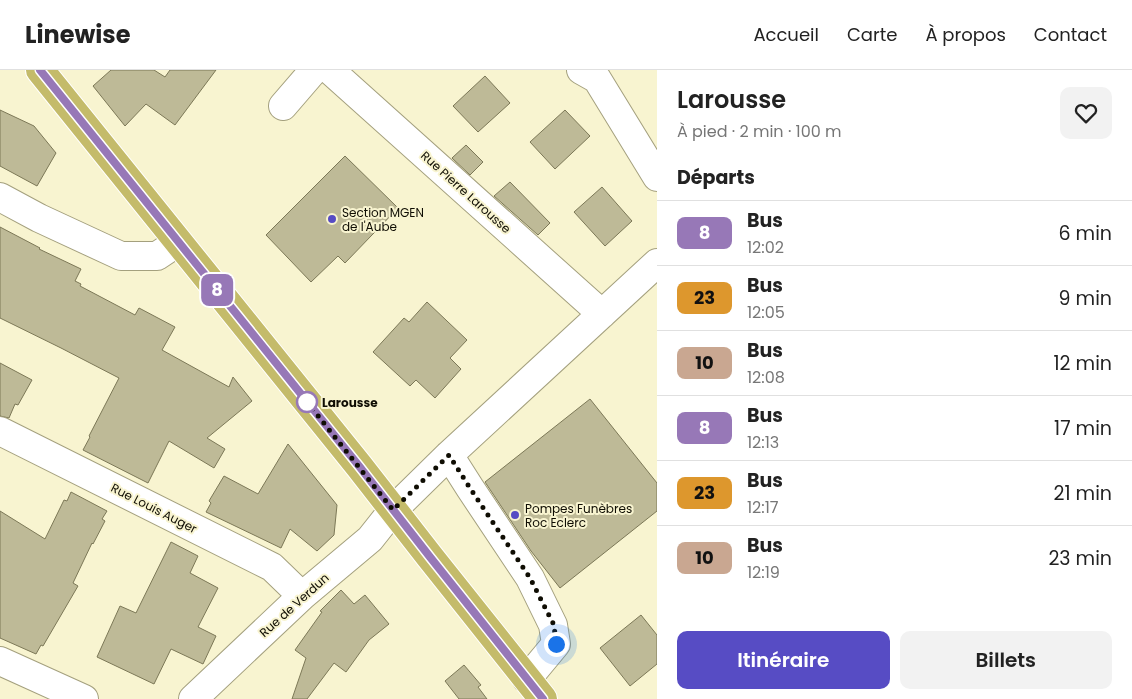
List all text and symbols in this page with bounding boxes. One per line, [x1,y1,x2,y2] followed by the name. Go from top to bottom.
[25,18,131,51] text: Linewise
[753,22,819,47] text: Accueil
[847,22,897,47] text: Carte
[925,22,1006,47] text: À propos
[1034,22,1107,47] text: Contact
[677,83,786,116] text: Larousse
[1060,87,1112,139] button: heart
[677,120,842,143] text: À pied · 2 min · 100 m
[417,147,515,237] street label: Rue Pierre Larousse
[677,164,755,191] text: Départs
[342,204,424,235] place label: Section MGEN de l'Aube
[747,207,783,234] text: Bus
[326,213,338,225] marker: Section MGEN de l'Aube
[699,220,710,245] text: 8
[1058,220,1112,247] text: 6 min
[747,236,784,259] text: 12:02
[747,272,783,299] text: Bus
[201,274,233,306] line badge: 8
[211,277,223,302] text: 8
[694,285,715,310] text: 23
[1059,285,1112,312] text: 9 min
[747,301,785,324] text: 12:05
[747,337,783,364] text: Bus
[695,350,714,375] text: 10
[1054,350,1112,377] text: 12 min
[747,366,785,389] text: 12:08
[296,391,318,413] marker: Larousse
[322,394,378,411] place label: Larousse
[747,402,783,429] text: Bus
[699,415,710,440] text: 8
[1054,415,1112,442] text: 17 min
[747,431,779,454] text: 12:13
[747,467,783,494] text: Bus
[108,479,200,537] street label: Rue Louis Auger
[694,480,715,505] text: 23
[1054,480,1112,507] text: 21 min
[747,496,779,519] text: 12:17
[525,500,632,531] place label: Pompes Funèbres Roc Eclerc
[509,509,521,521] marker: Pompes Funèbres Roc Eclerc
[747,532,783,559] text: Bus
[695,545,714,570] text: 10
[1048,545,1112,572] text: 23 min
[747,561,780,584] text: 12:19
[256,569,332,641] street label: Rue de Verdun
[677,631,890,689] button: Itinéraire
[900,631,1112,689] button: Billets
[544,632,569,657] your location

